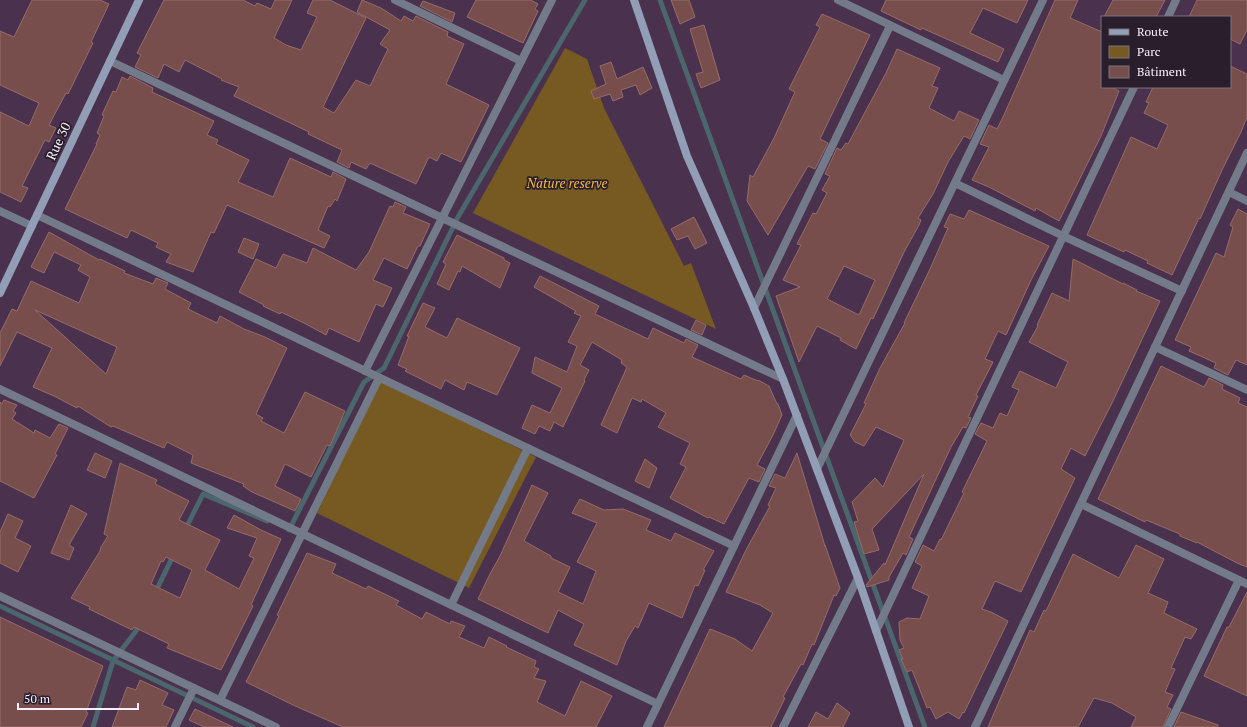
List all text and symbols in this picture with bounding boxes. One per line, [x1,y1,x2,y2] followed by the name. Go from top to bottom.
[1101,16,1231,88] legend
[1137,24,1168,39] text: Route
[1137,44,1161,59] text: Parc
[1137,64,1187,79] text: Bâtiment
[42,119,74,163] street label: Rue 30
[526,174,607,192] park label: Nature reserve
[18,685,138,711] scale bar
[24,691,51,706] text: 50 m

